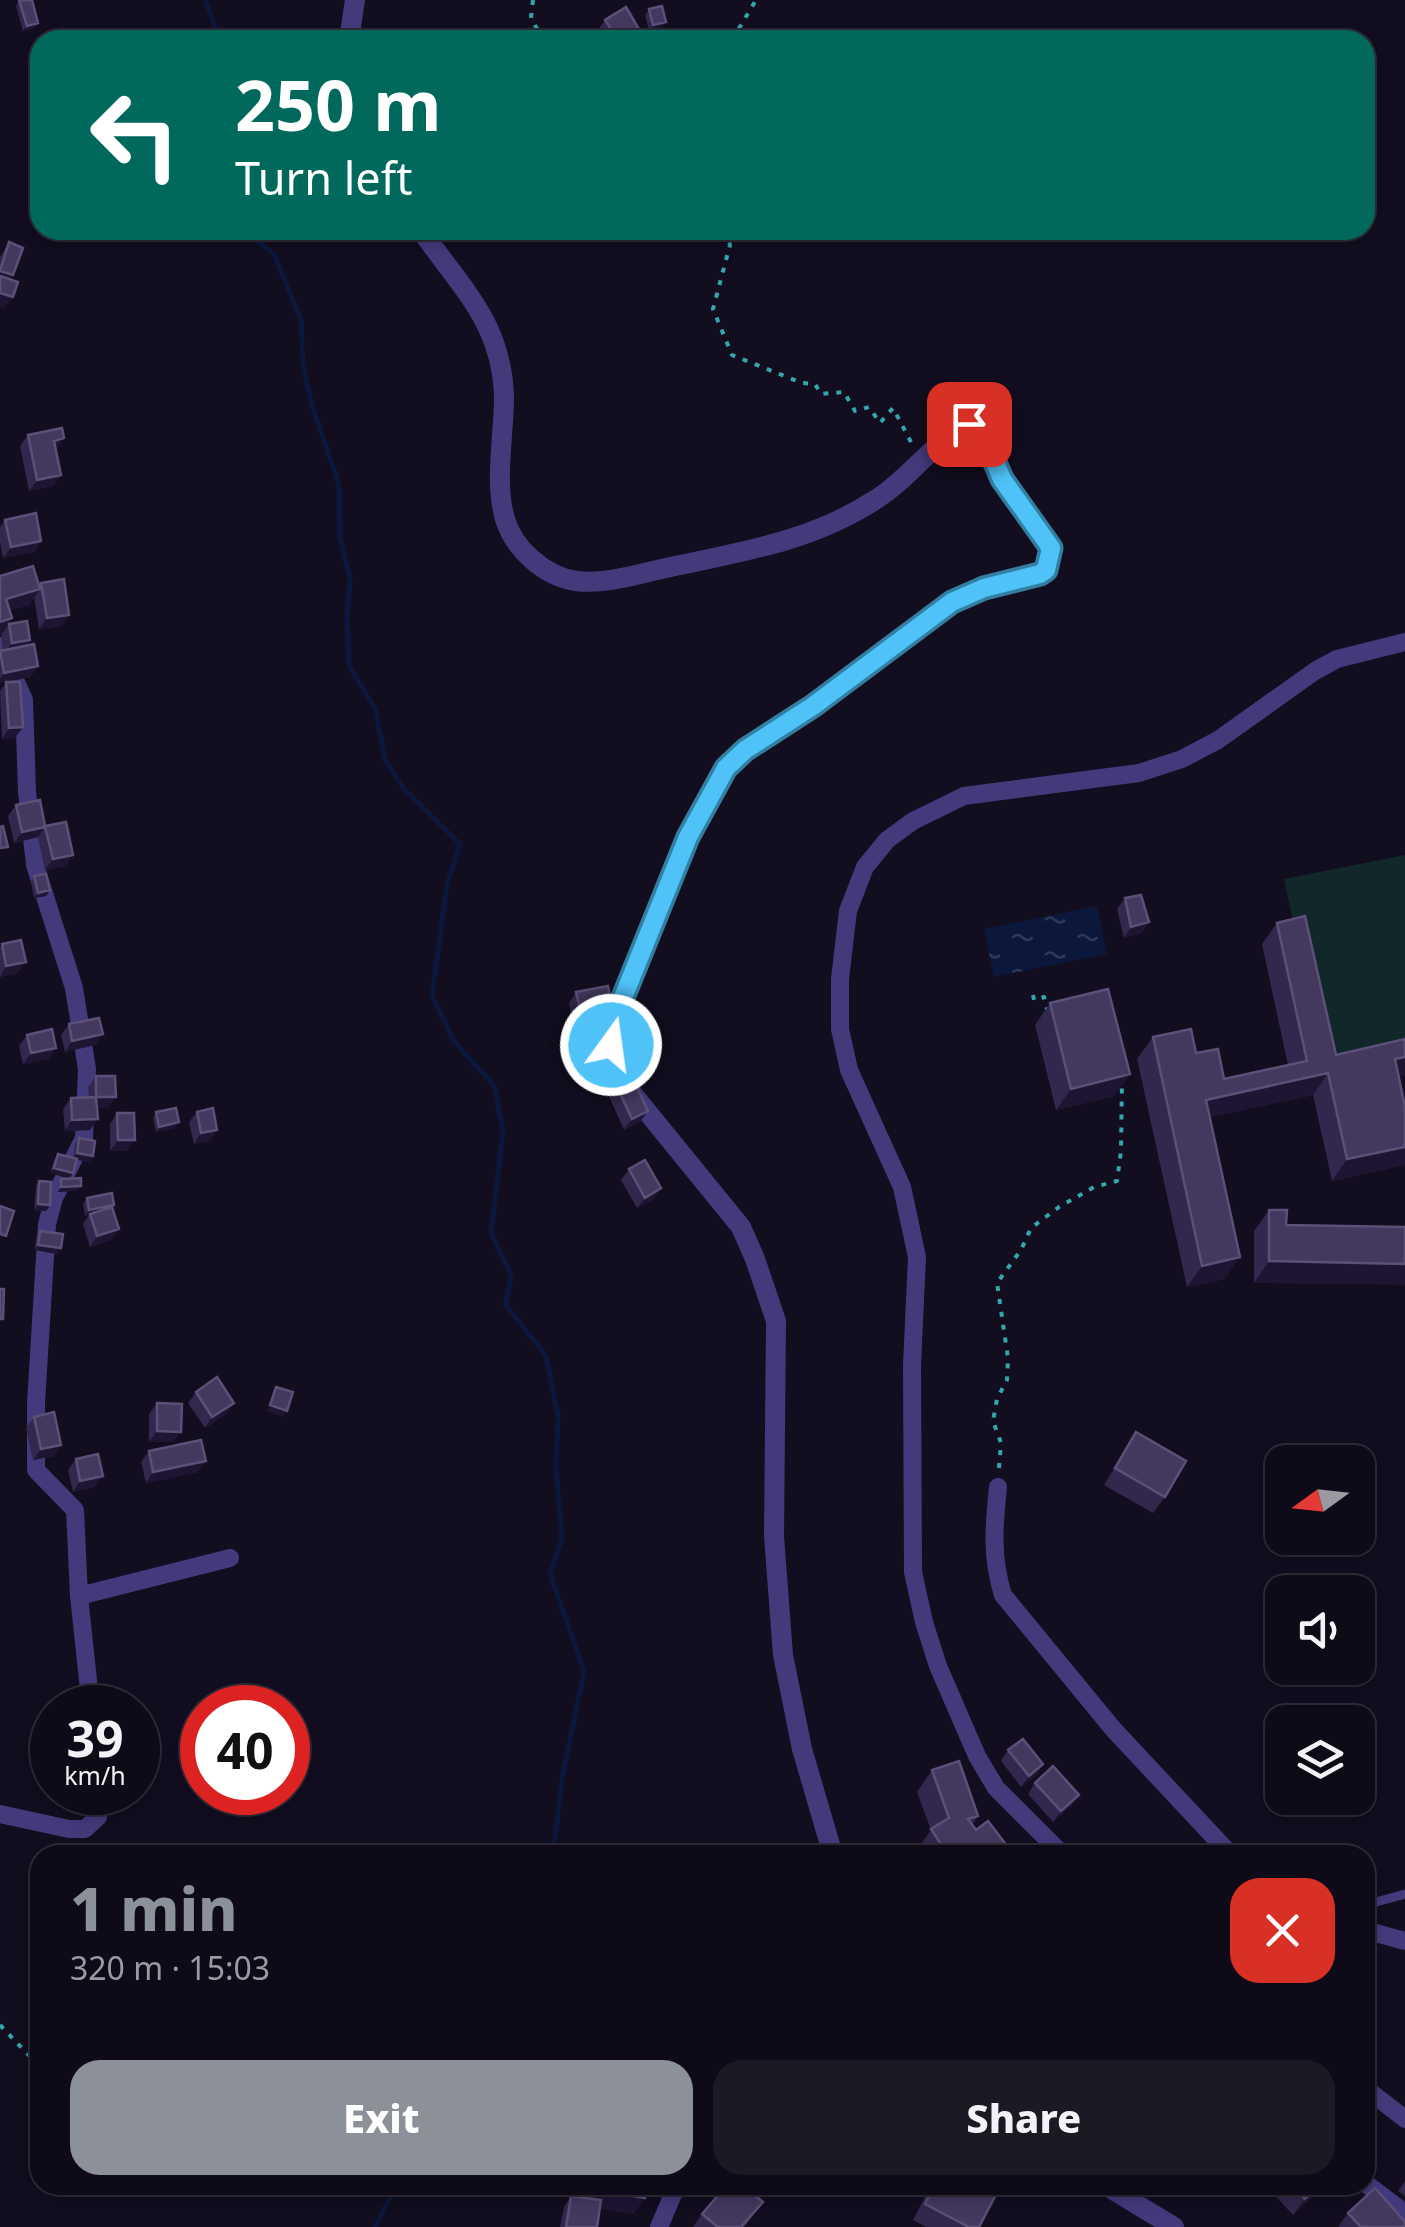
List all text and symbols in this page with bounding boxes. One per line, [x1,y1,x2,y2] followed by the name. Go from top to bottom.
[235,56,442,152] text: 250 m
[70,70,200,200] icon: left
[235,147,412,208] text: Turn left
[927,382,1012,467] pin
[942,397,997,452] icon: arrive
[559,993,663,1097] position arrow
[1265,1445,1375,1555] north arrow
[1265,1445,1375,1815] map controls
[1265,1575,1375,1685] button: sound
[180,1685,310,1815] speed limit sign: 40
[66,1704,124,1772] text: 39
[1265,1705,1375,1815] button: layers
[64,1758,126,1792] text: km/h
[70,1867,238,1949] text: 1 min
[1230,1878,1335,1983] button: close
[70,1946,270,1989] text: 320 m · 15:03
[70,2060,693,2175] button: Exit
[713,2060,1335,2175] button: Share

